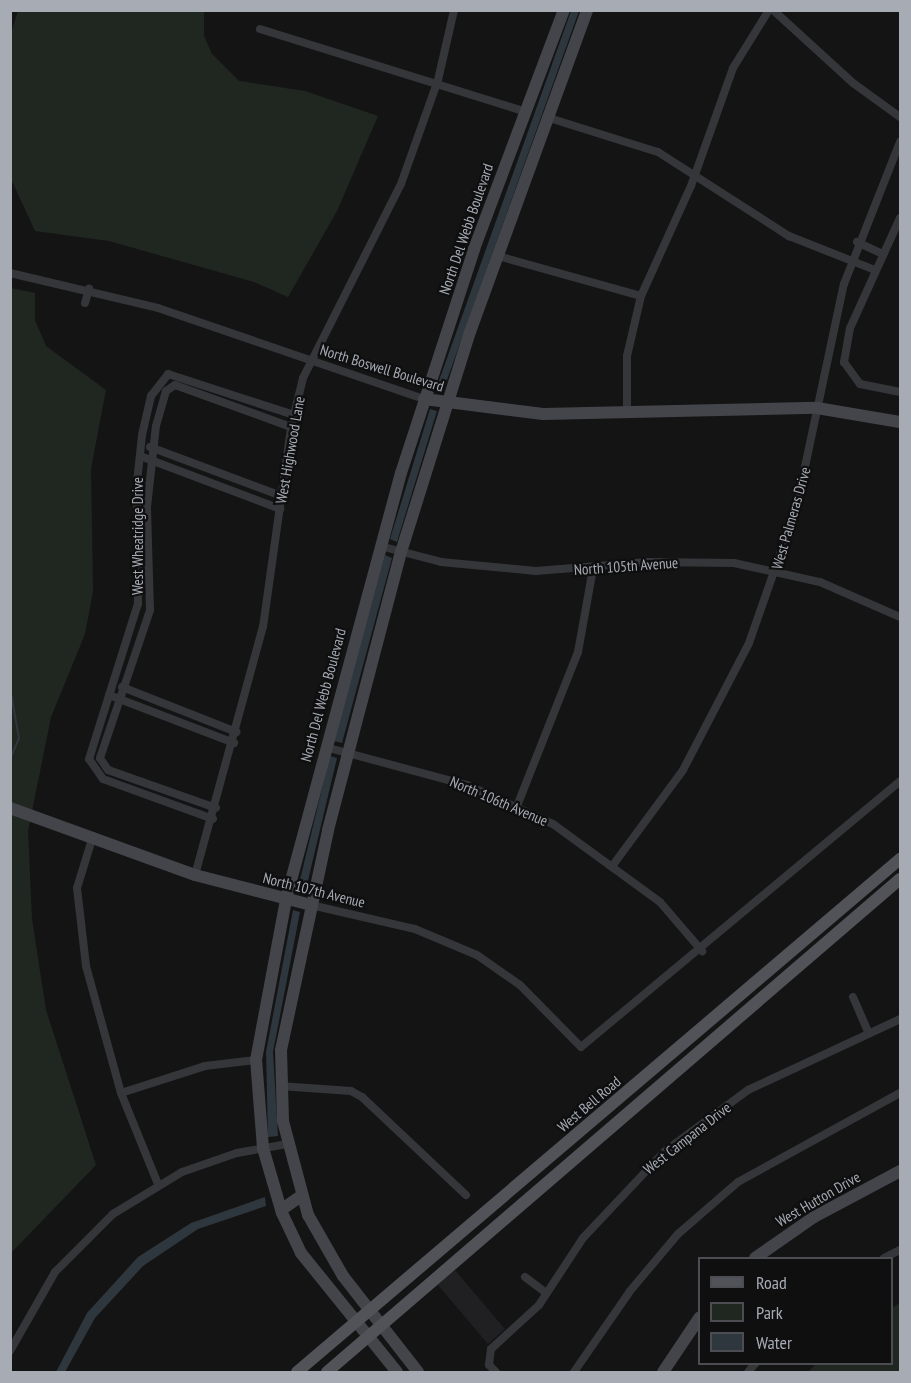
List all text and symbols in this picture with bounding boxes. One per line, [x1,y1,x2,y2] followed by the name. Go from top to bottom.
[435,161,497,297] street label: North Del Webb Boulevard
[318,341,446,395] street label: North Boswell Boulevard
[272,395,308,505] street label: West Highwood Lane
[768,465,814,571] street label: West Palmeras Drive
[129,477,147,595] street label: West Wheatridge Drive
[573,553,679,579] street label: North 105th Avenue
[297,626,349,764] street label: North Del Webb Boulevard
[447,772,551,830] street label: North 106th Avenue
[261,869,367,911] street label: North 107th Avenue
[554,1072,624,1136] street label: West Bell Road
[640,1098,734,1178] street label: West Campana Drive
[773,1168,863,1230] street label: West Hutton Drive
[698,1257,893,1365] legend
[756,1271,787,1294] text: Road
[756,1301,783,1324] text: Park
[756,1331,792,1354] text: Water

